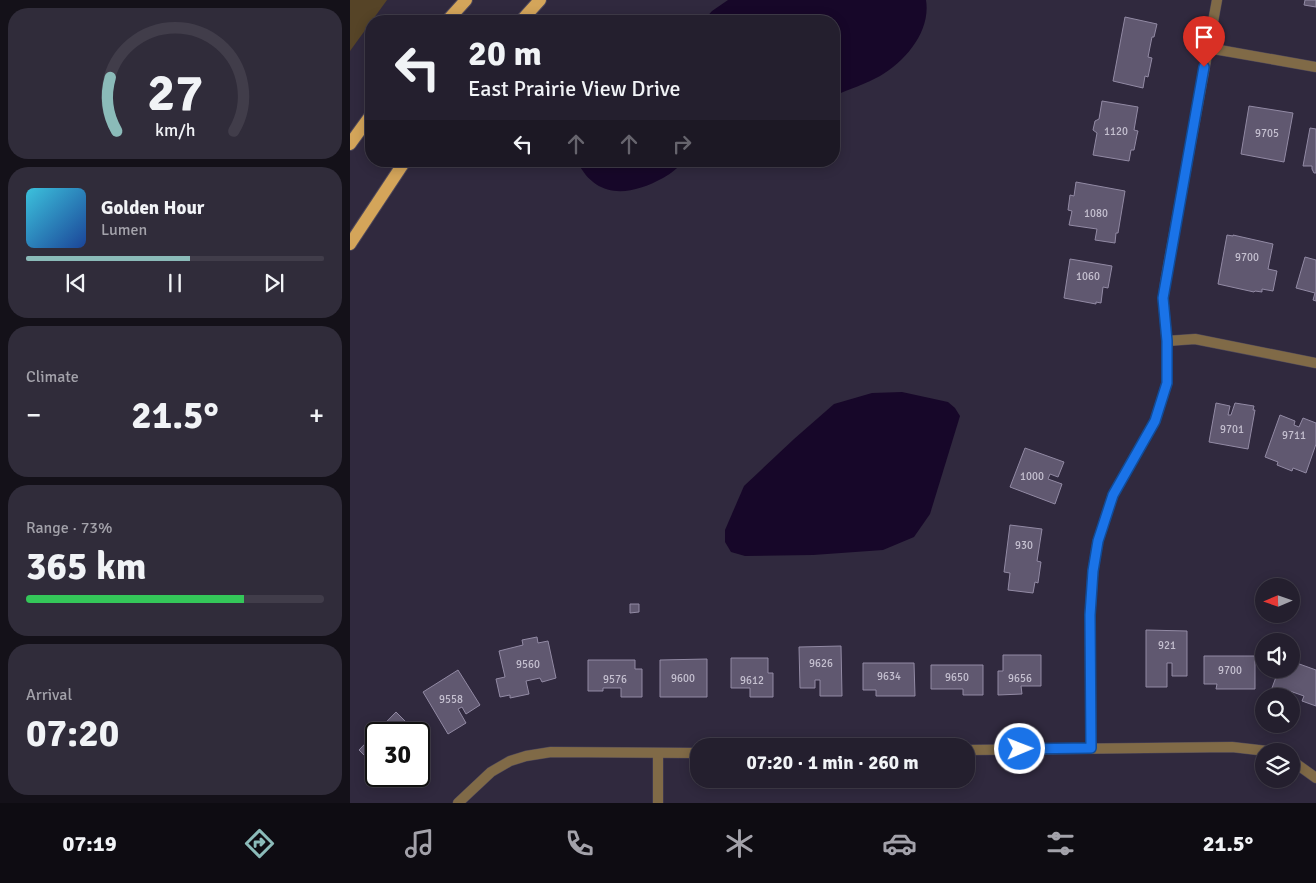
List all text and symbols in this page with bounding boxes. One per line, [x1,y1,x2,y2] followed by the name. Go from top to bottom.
[1183,16,1225,67] pin
[1190,23,1218,51] icon: arrive
[468,32,542,75] text: 20 m
[385,35,450,100] icon: left
[147,61,203,125] text: 27
[468,75,680,102] text: East Prairie View Drive
[155,119,195,141] text: km/h
[1104,125,1128,138] house number: 1120
[1255,127,1279,140] house number: 9705
[509,130,537,158] icon: left
[562,130,590,158] icon: ahead
[615,130,643,158] icon: ahead
[668,130,696,158] icon: right
[101,196,204,220] text: Golden Hour
[1084,207,1108,220] house number: 1080
[101,220,147,240] text: Lumen
[1235,251,1259,264] house number: 9700
[62,269,90,297] icon: previous
[161,269,189,297] icon: pause
[260,269,288,297] icon: next
[1076,270,1100,283] house number: 1060
[26,367,79,387] text: Climate
[131,392,219,439] text: 21.5°
[26,398,41,432] text: −
[309,398,324,432] text: +
[1220,423,1244,436] house number: 9701
[1282,429,1306,442] house number: 9711
[1020,470,1044,483] house number: 1000
[26,518,112,538] text: Range · 73%
[1015,539,1033,552] house number: 930
[26,543,147,590] text: 365 km
[1255,578,1300,622] north arrow
[1255,578,1300,788] map controls
[1255,633,1300,678] button: sound
[1158,639,1176,652] house number: 921
[809,657,833,670] house number: 9626
[516,658,540,671] house number: 9560
[1218,664,1242,677] house number: 9700
[877,670,901,683] house number: 9634
[945,671,969,684] house number: 9650
[671,672,695,685] house number: 9600
[1008,672,1032,685] house number: 9656
[603,673,627,686] house number: 9576
[740,674,764,687] house number: 9612
[26,685,72,705] text: Arrival
[1255,688,1300,733] button: search
[439,693,463,706] house number: 9558
[26,710,119,757] text: 07:20
[365,722,430,787] speed limit sign: 30
[993,722,1045,774] position arrow
[1255,743,1300,788] button: layers
[746,751,919,775] text: 07:20 · 1 min · 260 m
[242,826,277,861] icon: directions
[402,826,437,861] icon: music
[562,826,597,861] icon: phone
[722,826,757,861] icon: climate
[882,826,917,861] icon: car
[1043,826,1078,861] icon: filters
[63,830,117,857] text: 07:19
[1203,830,1253,857] text: 21.5°

